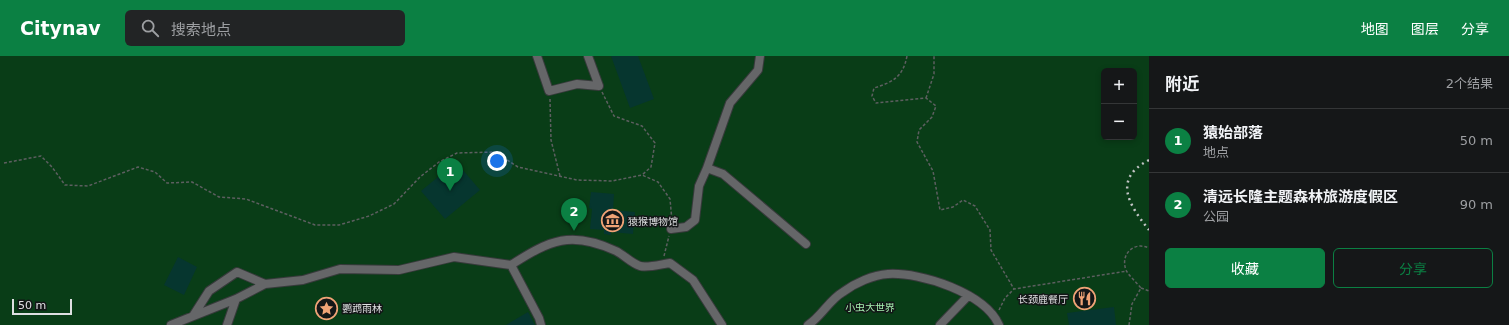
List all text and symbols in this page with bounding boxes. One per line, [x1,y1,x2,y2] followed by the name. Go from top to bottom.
[125,10,405,46] search box
[20,17,101,39] text: Citynav
[139,17,161,39] icon: search
[171,21,231,39] text: 搜索地点
[1361,21,1389,37] text: 地图
[1411,21,1439,37] text: 图层
[1461,21,1489,37] text: 分享
[1101,68,1137,140] map controls
[1101,68,1137,104] button: +
[1165,74,1199,94] text: 附近
[1446,76,1493,91] text: 2个结果
[1101,104,1137,140] button: −
[1203,124,1263,142] text: 猿始部落
[1173,133,1183,148] text: 1
[1460,133,1493,148] text: 50 m
[1203,145,1229,160] text: 地点
[487,151,507,171] your location
[437,158,463,191] pin: 1
[1203,188,1398,206] text: 清远长隆主题森林旅游度假区
[1173,197,1183,212] text: 2
[1460,197,1493,212] text: 90 m
[561,198,587,231] pin: 2
[600,208,626,234] museum icon: 猿猴博物馆
[1203,209,1229,224] text: 公园
[628,216,678,227] place label: 猿猴博物馆
[1165,248,1325,288] button: 收藏
[1333,248,1493,288] button: 分享
[1071,286,1097,312] restaurant icon: 长颈鹿餐厅
[1018,294,1068,305] place label: 长颈鹿餐厅
[313,295,339,321] place icon: 鹦鹉雨林
[12,297,72,316] scale bar
[18,299,46,312] text: 50 m
[845,302,895,313] park label: 小虫大世界
[342,303,382,314] place label: 鹦鹉雨林

